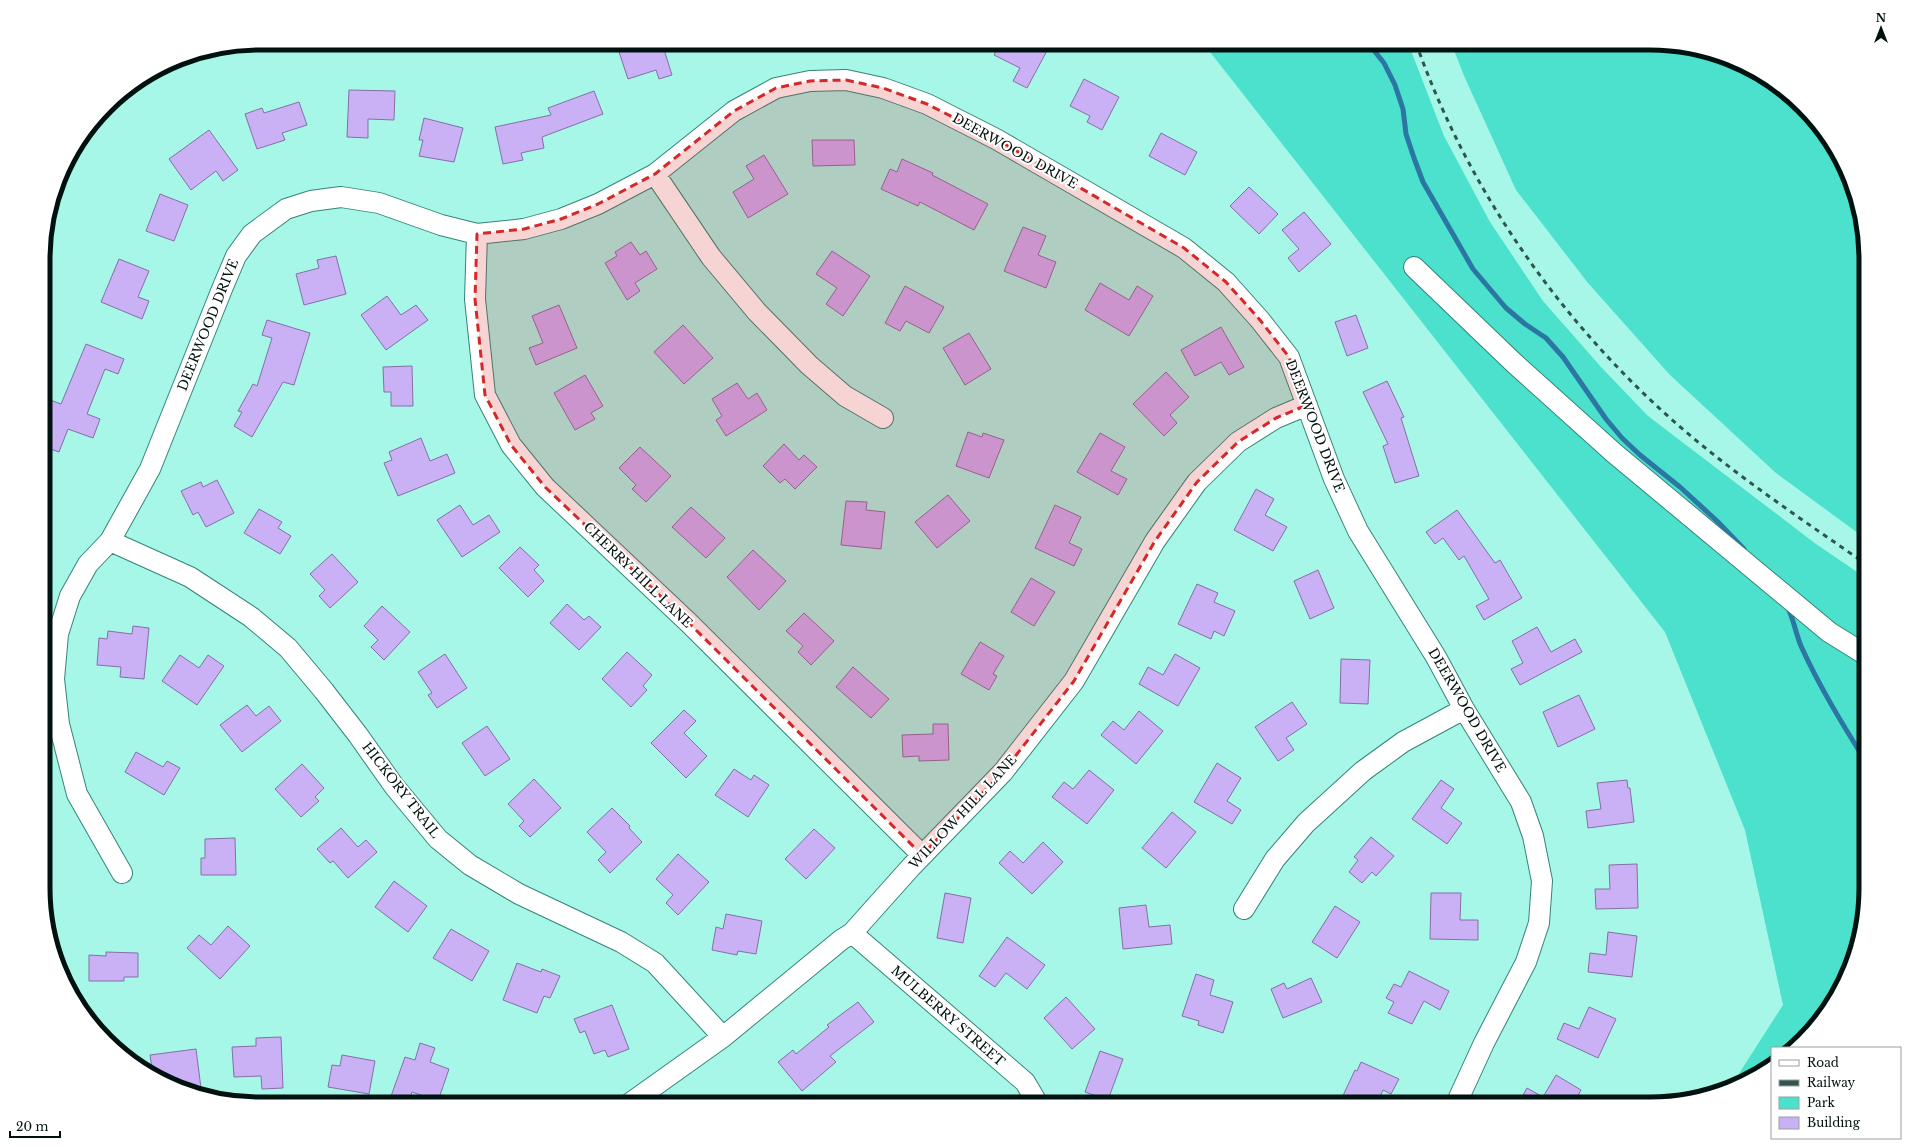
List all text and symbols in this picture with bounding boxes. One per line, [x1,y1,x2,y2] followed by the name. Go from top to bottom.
[1861,8,1901,48] north arrow
[1876,11,1887,25] text: N
[949,109,1081,193] street label: DEERWOOD DRIVE
[174,256,242,394] street label: DEERWOOD DRIVE
[1282,357,1348,495] street label: DEERWOOD DRIVE
[580,519,696,631] street label: CHERRY HILL LANE
[1424,645,1510,775] street label: DEERWOOD DRIVE
[358,739,444,842] street label: HICKORY TRAIL
[905,751,1020,873] street label: WILLOW HILL LANE
[888,962,1009,1070] street label: MULBERRY STREET
[1771,1047,1901,1139] legend
[1807,1055,1839,1070] text: Road
[1807,1075,1856,1090] text: Railway
[1807,1095,1835,1110] text: Park
[10,1113,60,1139] scale bar
[1807,1115,1861,1130] text: Building
[16,1119,48,1134] text: 20 m

